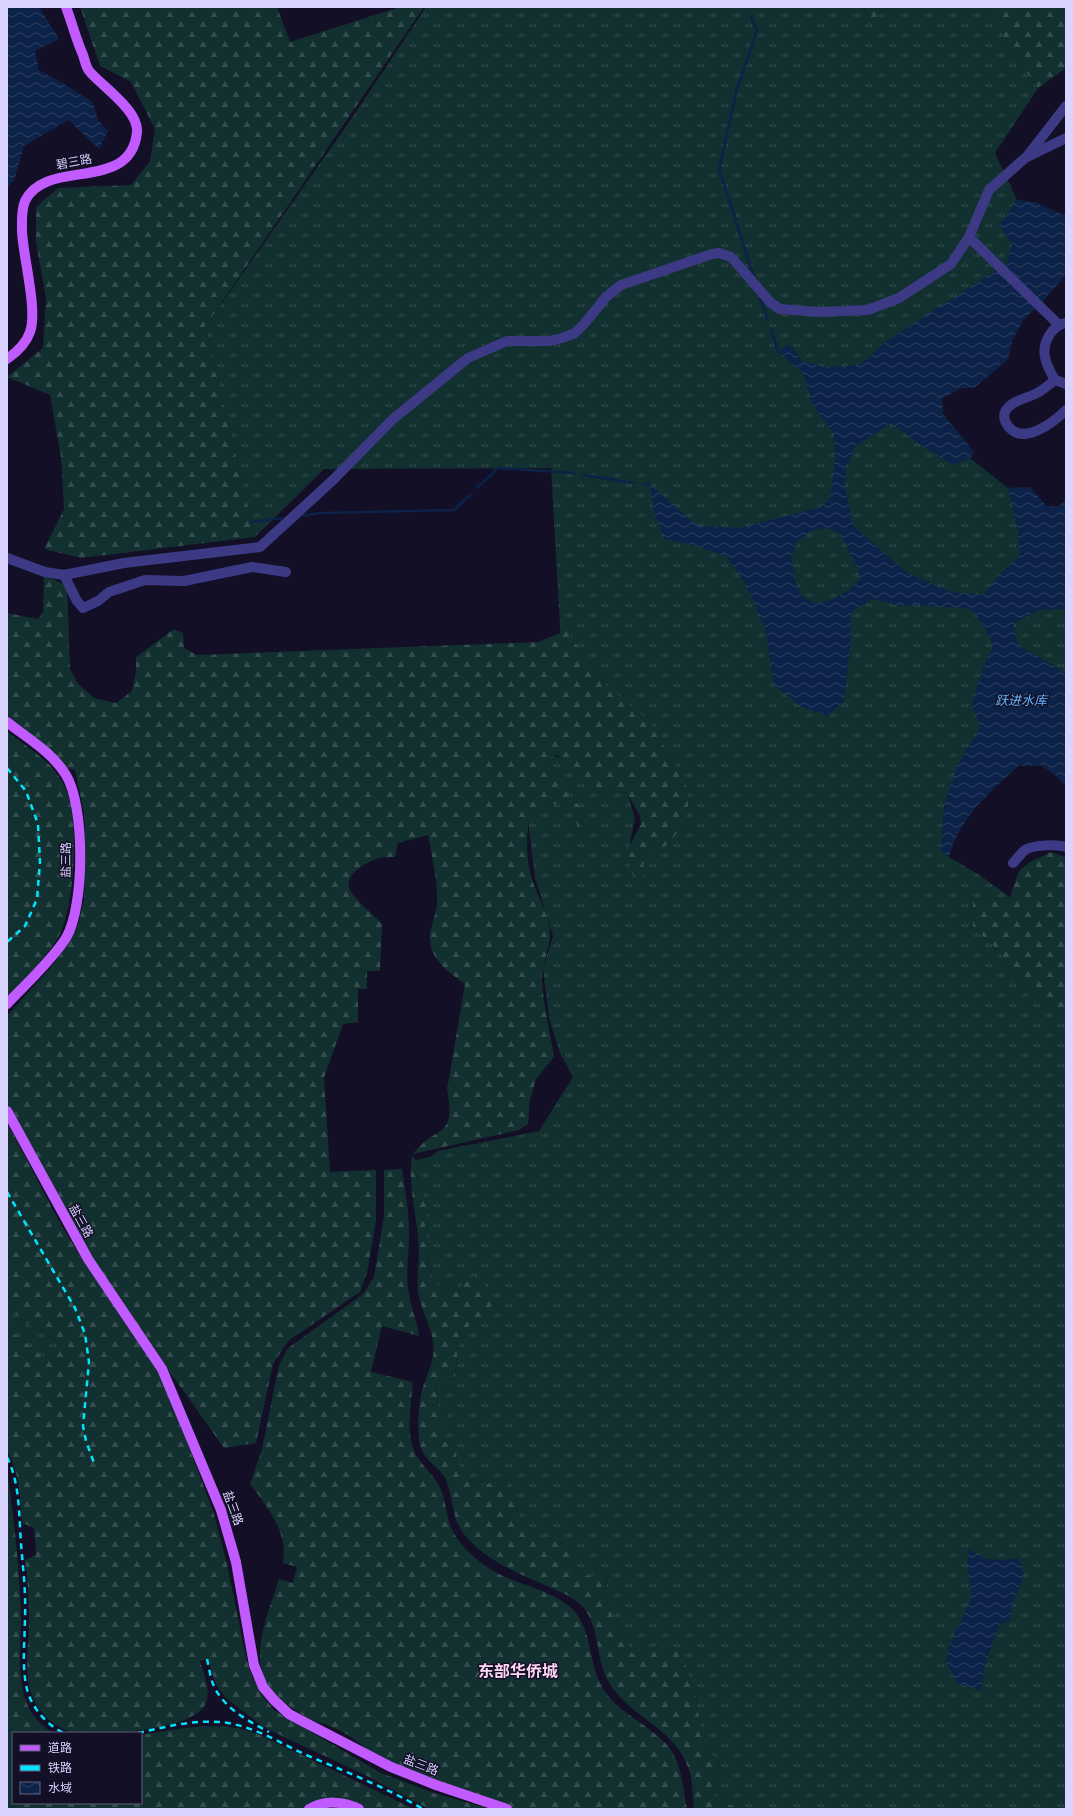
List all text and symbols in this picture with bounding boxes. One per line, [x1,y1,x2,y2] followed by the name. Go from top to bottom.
[55,152,93,172] street label: 碧三路
[995,693,1049,708] water label: 跃进水库
[59,842,73,878] street label: 盐三路
[66,1202,96,1240] street label: 盐三路
[220,1489,246,1527] street label: 盐三路
[478,1662,558,1681] district label: 东部华侨城
[12,1732,142,1804] legend
[48,1741,72,1755] text: 道路
[402,1752,440,1778] street label: 盐三路
[48,1761,72,1775] text: 铁路
[48,1781,72,1795] text: 水域

